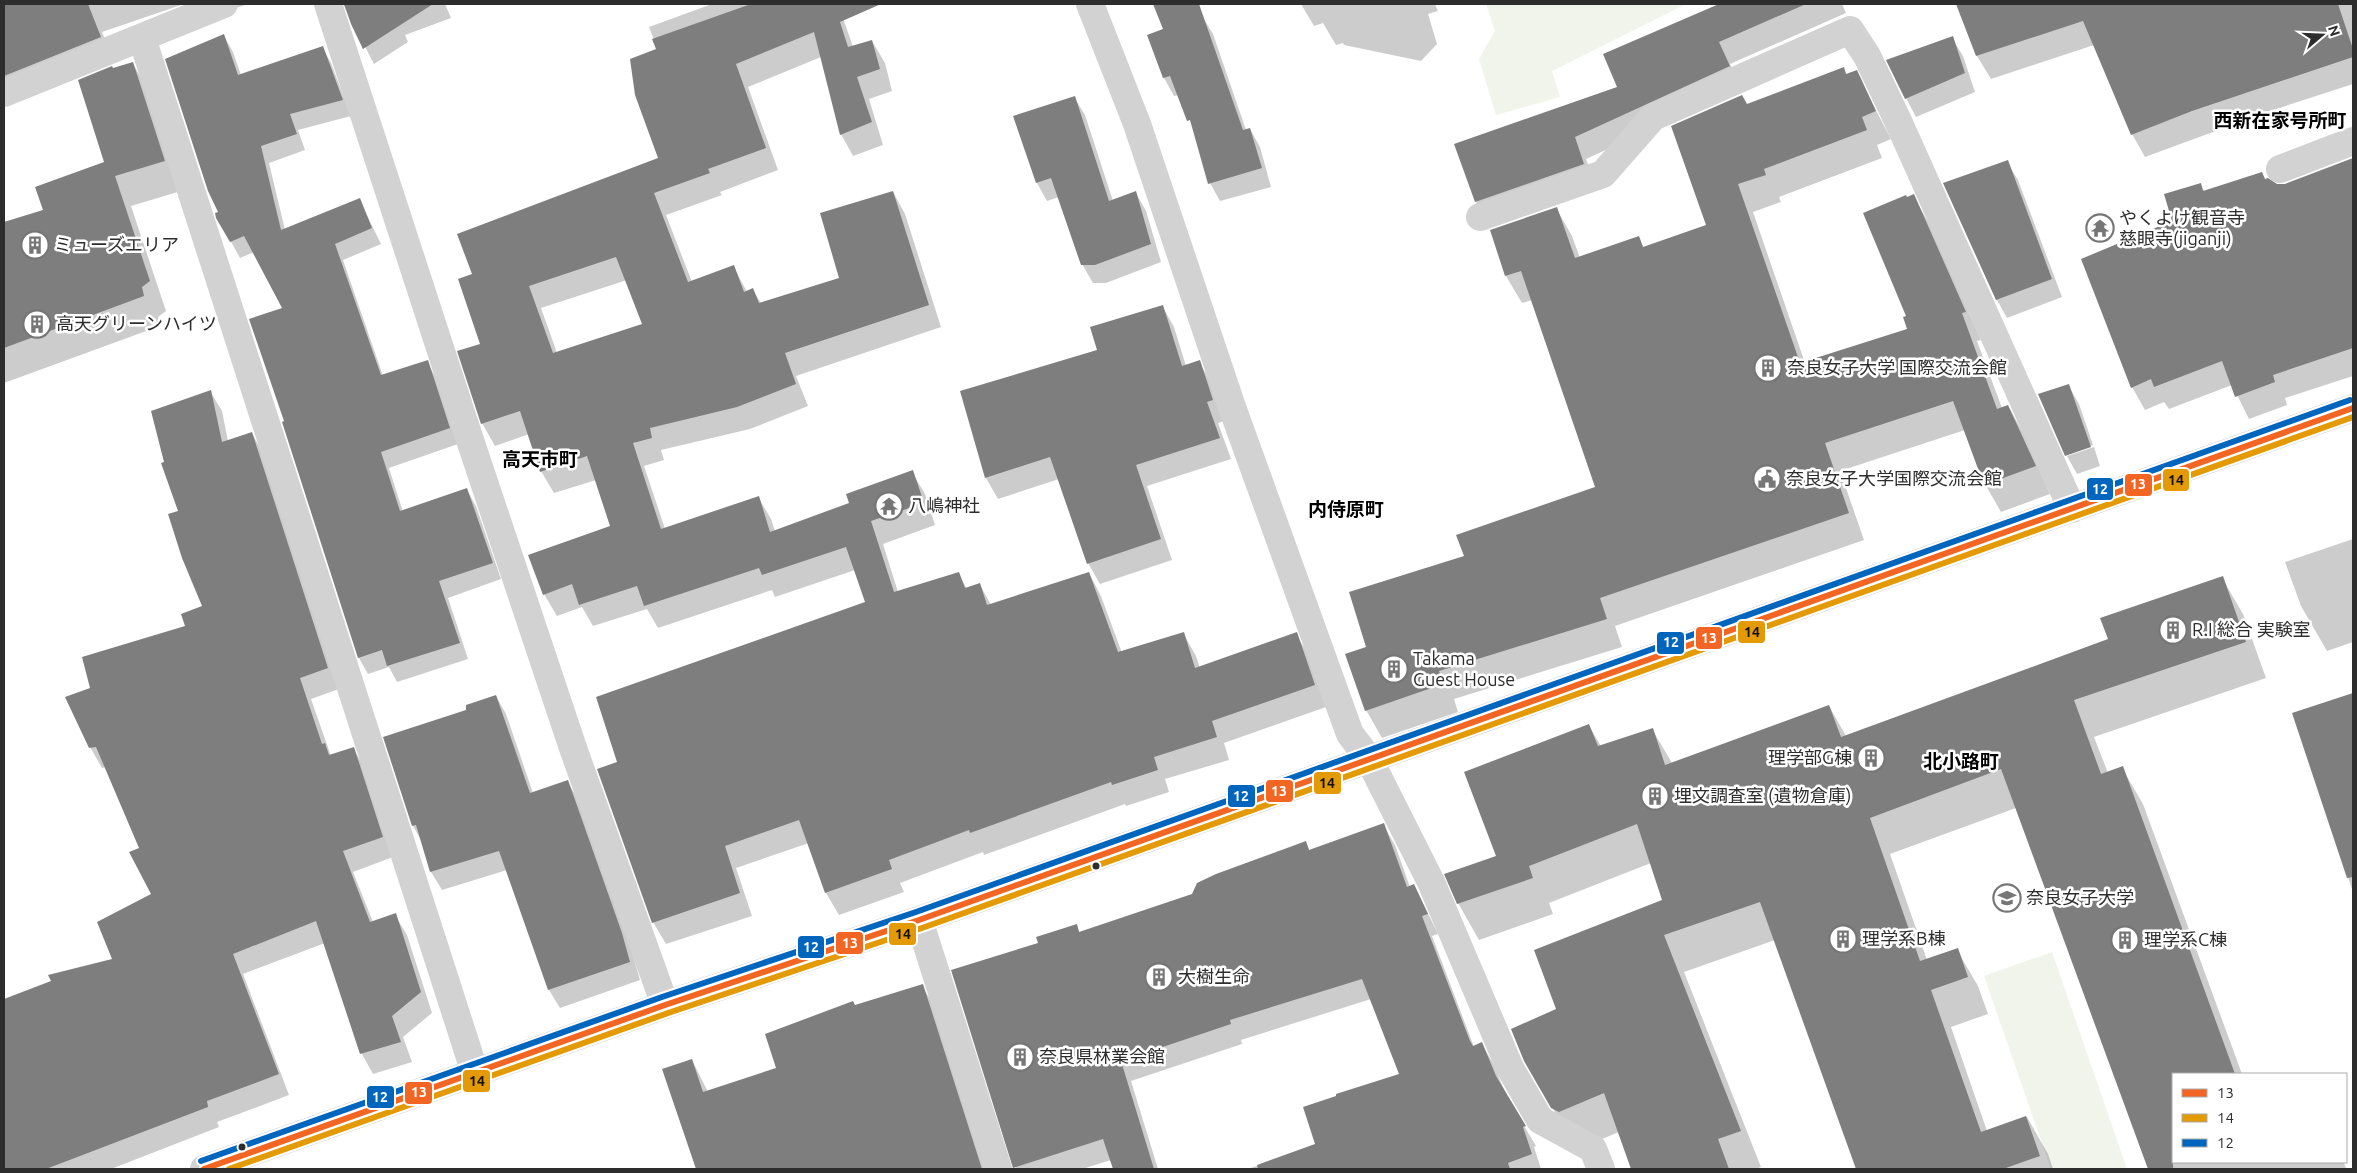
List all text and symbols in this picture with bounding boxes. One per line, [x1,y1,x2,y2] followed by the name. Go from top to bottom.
[2297,10,2347,60] north arrow
[2325,23,2344,38] text: N
[2213,109,2347,131] district label: 西新在家号所町
[2119,207,2245,249] place label: やくよけ観音寺 慈眼寺(jiganji)
[2085,213,2115,243] temple icon: やくよけ観音寺 慈眼寺(jiganji)
[20,230,50,260] building icon: ミューズエリア
[54,234,179,254] place label: ミューズエリア
[22,309,52,339] building icon: 高天グリーンハイツ
[56,313,217,333] place label: 高天グリーンハイツ
[1753,353,1783,383] building icon: 奈良女子大学 国際交流会館
[1787,357,2007,377] place label: 奈良女子大学 国際交流会館
[502,448,578,470] district label: 高天市町
[1752,464,1782,494] public building icon: 奈良女子大学国際交流会館
[1786,468,2002,488] place label: 奈良女子大学国際交流会館
[2162,468,2190,492] line badge: 14
[2168,472,2184,488] text: 14
[2124,473,2153,497] line badge: 13
[2130,476,2146,492] text: 13
[2086,477,2114,501] line badge: 12
[2092,481,2108,497] text: 12
[874,491,904,521] temple icon: 八嶋神社
[908,495,980,515] place label: 八嶋神社
[1308,498,1384,520] district label: 内侍原町
[2158,615,2188,645] building icon: R.I 総合 実験室
[2192,619,2311,639] place label: R.I 総合 実験室
[1737,620,1766,644] line badge: 14
[1744,624,1760,640] text: 14
[1695,626,1723,650] line badge: 13
[1701,630,1717,646] text: 13
[1656,631,1685,655] line badge: 12
[1663,634,1679,650] text: 12
[1413,648,1515,689] place label: Takama Guest House
[1379,654,1409,684] building icon: Takama Guest House
[1856,743,1886,773] building icon: 理学部G棟
[1768,747,1852,767] place label: 理学部G棟
[1923,750,1999,772] district label: 北小路町
[1313,771,1342,795] line badge: 14
[1319,775,1335,791] text: 14
[1265,779,1294,803] line badge: 13
[1640,781,1670,811] building icon: 埋文調査室 (遺物倉庫)
[1271,783,1287,799] text: 13
[1227,784,1256,808] line badge: 12
[1674,785,1851,806] place label: 埋文調査室 (遺物倉庫)
[1233,788,1249,804] text: 12
[1091,861,1101,871] unlabelled marker
[1992,883,2022,913] school or university icon: 奈良女子大学
[2026,887,2134,907] place label: 奈良女子大学
[888,922,917,946] line badge: 14
[1828,924,1858,954] building icon: 理学系B棟
[2110,925,2140,955] building icon: 理学系C棟
[895,926,911,942] text: 14
[1862,928,1945,948] place label: 理学系B棟
[2144,929,2227,949] place label: 理学系C棟
[835,931,864,955] line badge: 13
[797,935,825,959] line badge: 12
[842,935,858,951] text: 13
[803,939,819,955] text: 12
[1144,962,1174,992] building icon: 大樹生命
[1178,966,1250,986] place label: 大樹生命
[1005,1042,1035,1072] building icon: 奈良県林業会館
[1039,1046,1165,1066] place label: 奈良県林業会館
[462,1069,491,1093] line badge: 14
[469,1073,485,1089] text: 14
[2172,1073,2347,1163] legend
[404,1081,433,1105] line badge: 13
[411,1084,427,1100] text: 13
[2217,1084,2234,1101] text: 13
[366,1085,395,1109] line badge: 12
[372,1089,388,1105] text: 12
[2217,1109,2234,1126] text: 14
[2217,1134,2234,1151] text: 12
[237,1142,247,1152] unlabelled marker

